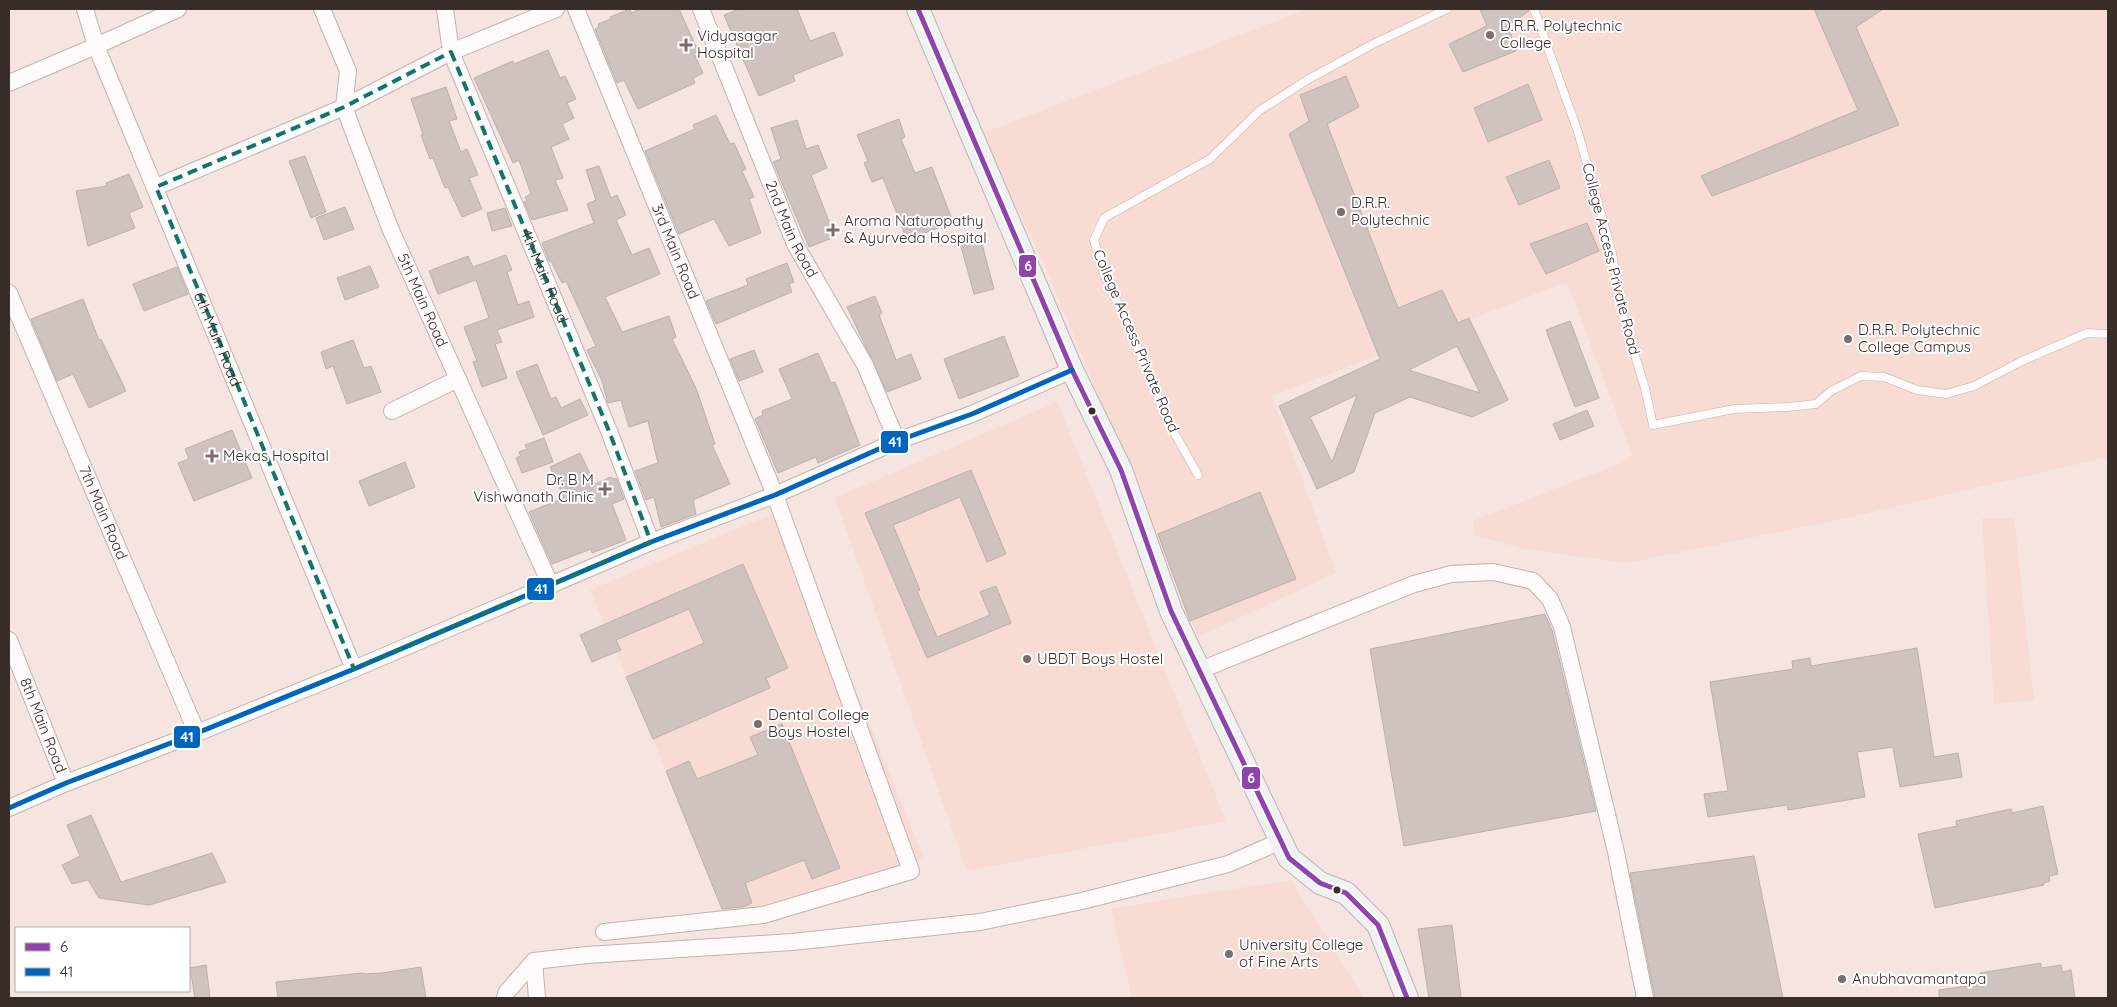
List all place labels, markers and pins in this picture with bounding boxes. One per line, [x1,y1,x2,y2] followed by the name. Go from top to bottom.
[1500,16,1622,52] place label: D.R.R. Polytechnic College
[697,26,778,62] place label: Vidyasagar Hospital
[1484,29,1496,41] marker: D.R.R. Polytechnic College
[679,38,693,52] marker: Vidyasagar Hospital
[1351,193,1430,229] place label: D.R.R. Polytechnic
[1335,206,1347,218] marker: D.R.R. Polytechnic
[844,211,987,247] place label: Aroma Naturopathy & Ayurveda Hospital
[826,223,840,237] marker: Aroma Naturopathy & Ayurveda Hospital
[1858,320,1980,356] place label: D.R.R. Polytechnic College Campus
[1842,333,1854,345] marker: D.R.R. Polytechnic College Campus
[1087,406,1097,416] unlabelled marker
[223,446,329,465] place label: Mekas Hospital
[205,449,219,463] marker: Mekas Hospital
[473,470,594,506] place label: Dr. B M Vishwanath Clinic
[598,482,612,496] marker: Dr. B M Vishwanath Clinic
[1037,649,1163,668] place label: UBDT Boys Hostel
[1021,653,1033,665] marker: UBDT Boys Hostel
[768,705,869,741] place label: Dental College Boys Hostel
[752,718,764,730] marker: Dental College Boys Hostel
[1332,885,1342,895] unlabelled marker
[1239,935,1363,971] place label: University College of Fine Arts
[1223,948,1235,960] marker: University College of Fine Arts
[1852,969,1986,988] place label: Anubhavamantapa
[1836,973,1848,985] marker: Anubhavamantapa

